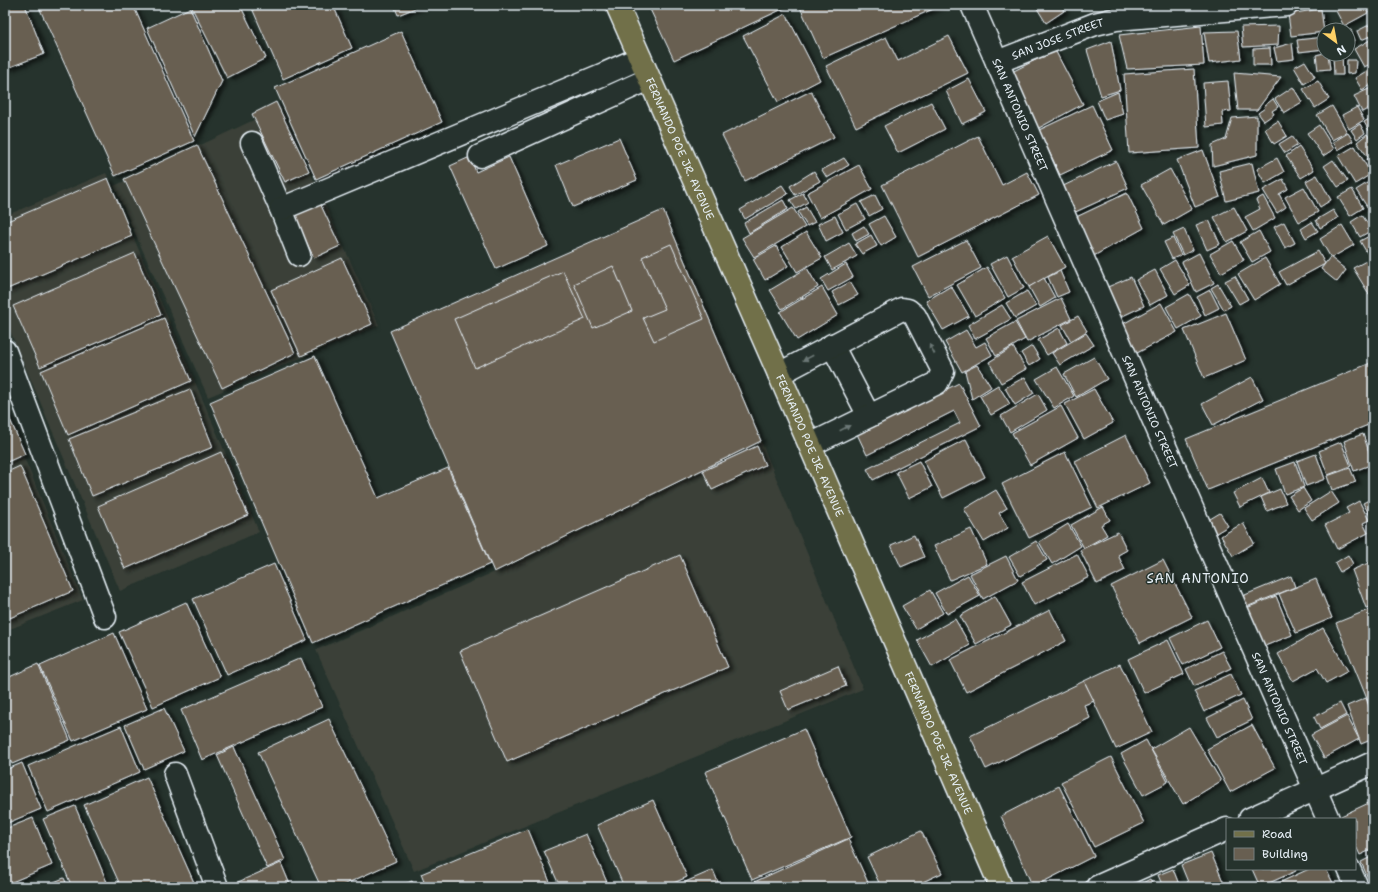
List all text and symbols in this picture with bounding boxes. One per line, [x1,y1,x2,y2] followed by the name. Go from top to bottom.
[1010,15,1106,64] street label: SAN JOSE STREET
[1316,22,1356,62] north arrow
[1333,41,1349,59] text: N
[988,56,1051,174] street label: SAN ANTONIO STREET
[642,75,718,223] street label: FERNANDO POE JR. AVENUE
[928,343,935,354] one-way arrow
[1118,353,1181,471] street label: SAN ANTONIO STREET
[802,355,814,361] one-way arrow
[772,372,847,520] street label: FERNANDO POE JR. AVENUE
[839,425,851,431] one-way arrow
[1146,570,1250,587] district label: SAN ANTONIO
[1248,650,1311,768] street label: SAN ANTONIO STREET
[901,669,976,817] street label: FERNANDO POE JR. AVENUE
[1226,818,1356,870] legend
[1262,826,1293,842] text: Road
[1262,846,1308,862] text: Building

